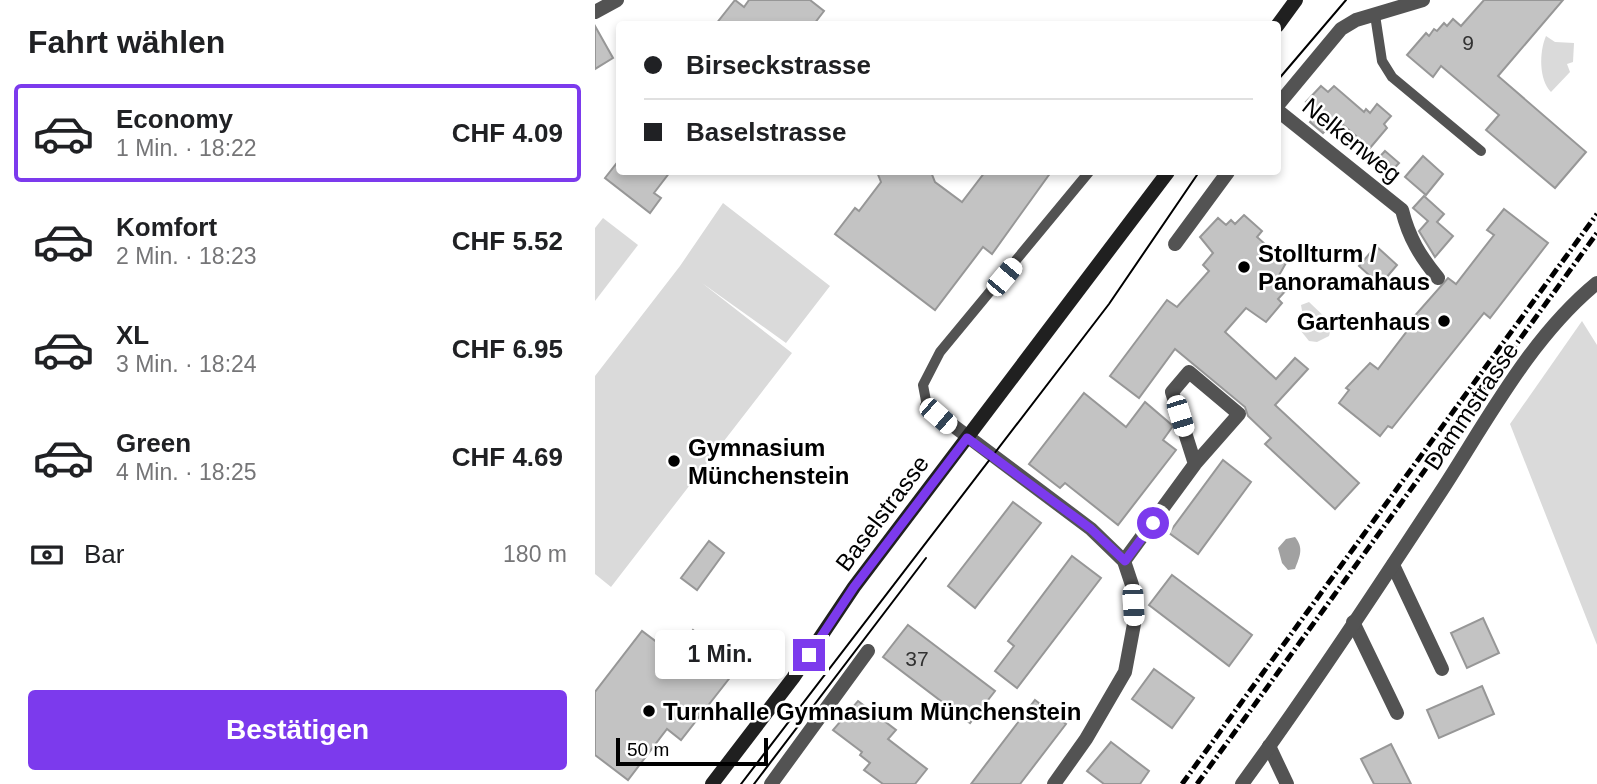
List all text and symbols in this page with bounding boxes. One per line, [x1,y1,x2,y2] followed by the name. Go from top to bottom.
[28,24,225,60] text: Fahrt wählen
[1462,31,1474,54] house number: 9
[686,50,871,80] text: Birseckstrasse
[1297,92,1407,188] street label: Nelkenweg
[32,102,95,165] icon: car
[116,104,233,134] text: Economy
[686,117,846,147] text: Baselstrasse
[452,118,563,148] text: CHF 4.09
[116,135,257,161] text: 1 Min. · 18:22
[32,210,95,273] icon: car
[116,212,217,242] text: Komfort
[452,226,563,256] text: CHF 5.52
[1258,240,1430,295] place label: Stollturm / Panoramahaus
[116,243,257,269] text: 2 Min. · 18:23
[983,254,1026,300] car
[1236,259,1252,275] marker: Stollturm / Panoramahaus
[1297,308,1430,335] place label: Gartenhaus
[1436,313,1452,329] marker: Gartenhaus
[32,318,95,381] icon: car
[116,320,149,350] text: XL
[452,334,563,364] text: CHF 6.95
[1418,337,1524,475] street label: Dammstrasse
[116,351,257,377] text: 3 Min. · 18:24
[1164,393,1197,439] car
[916,394,961,438] car
[32,426,95,489] icon: car
[116,428,191,458] text: Green
[688,434,849,489] place label: Gymnasium Münchenstein
[452,442,563,472] text: CHF 4.69
[830,450,934,576] street label: Baselstrasse
[666,453,682,469] marker: Gymnasium Münchenstein
[116,459,257,485] text: 4 Min. · 18:25
[1137,507,1169,539] route start
[28,536,66,574] icon: cash
[84,539,124,569] text: Bar
[503,541,567,567] text: 180 m
[1122,583,1145,627] car
[655,630,785,680] callout: 1 Min.
[793,639,825,671] route end
[687,641,753,667] text: 1 Min.
[905,647,929,670] house number: 37
[28,690,567,770] button: Bestätigen
[663,698,1081,725] place label: Turnhalle Gymnasium Münchenstein
[641,703,657,719] marker: Turnhalle Gymnasium Münchenstein
[616,735,768,767] scale bar
[627,739,669,760] text: 50 m

